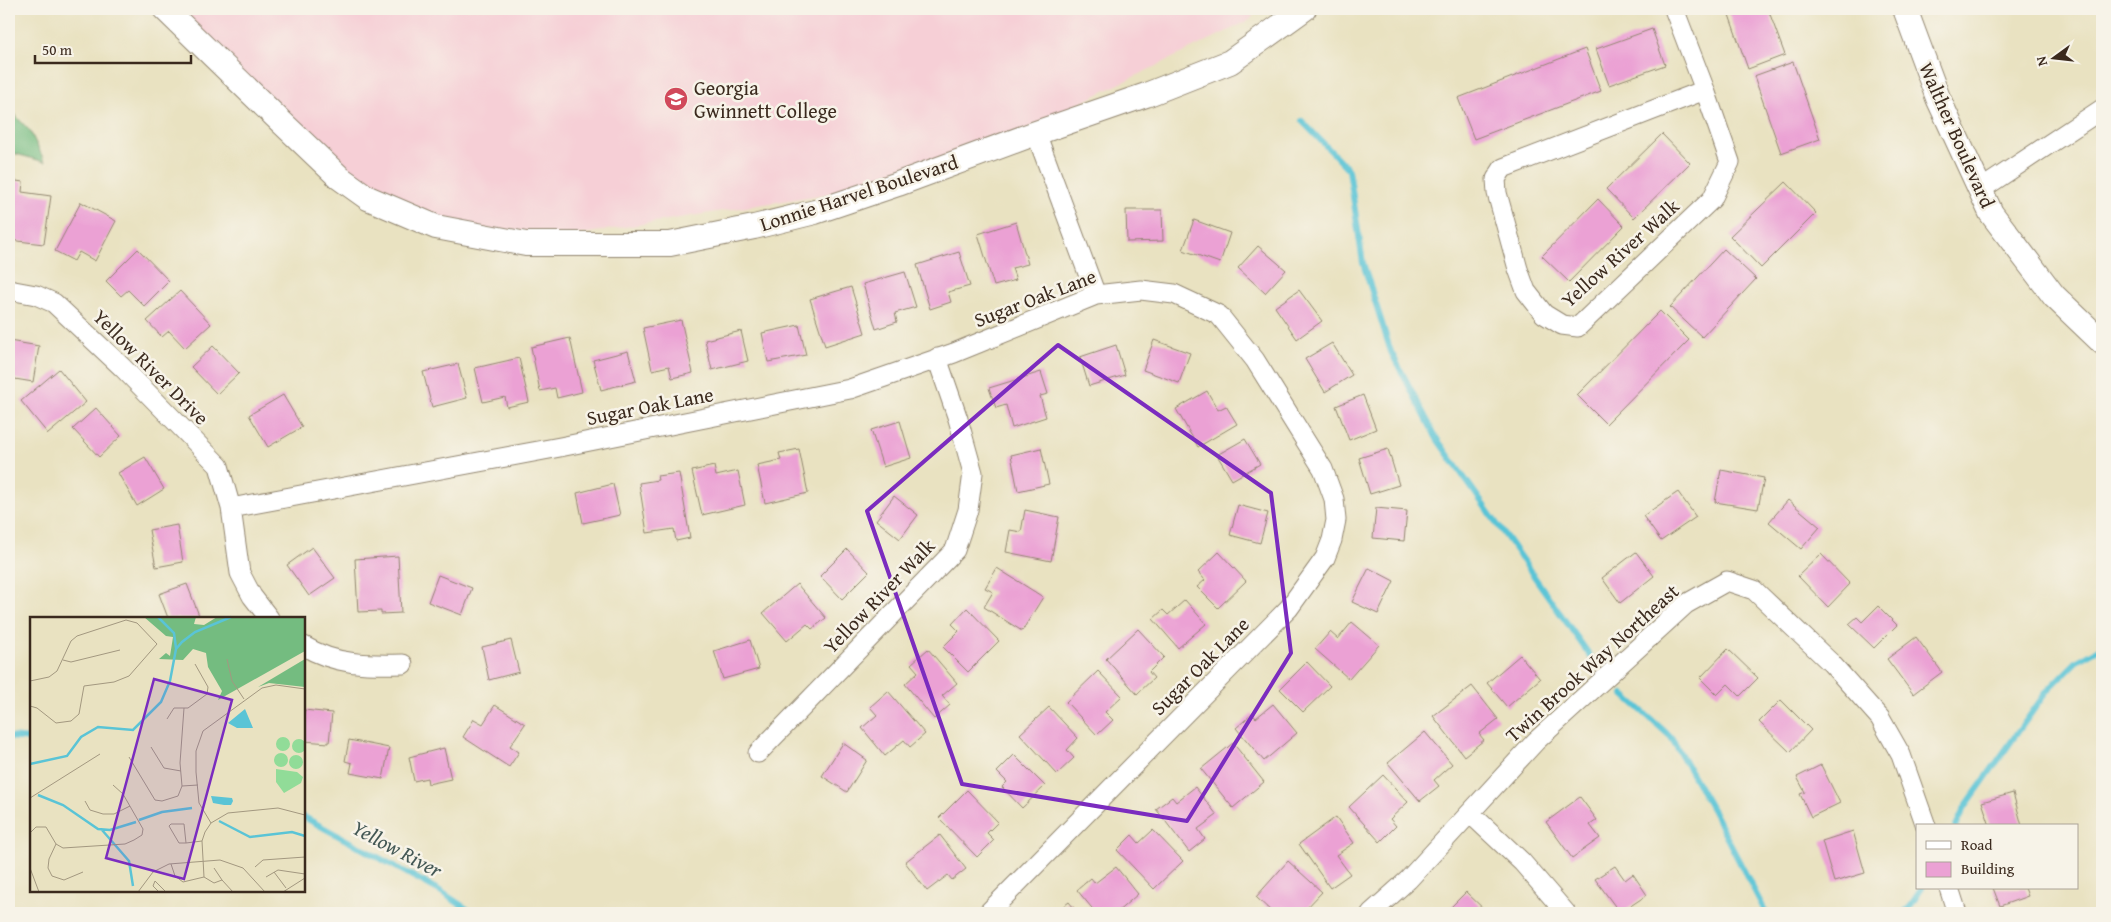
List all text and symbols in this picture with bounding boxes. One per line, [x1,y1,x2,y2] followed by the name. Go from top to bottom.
[35,32,191,64] scale bar
[2028,32,2078,82] north arrow
[42,39,73,60] text: 50 m
[2030,54,2052,68] text: N
[1912,57,2003,213] street label: Walther Boulevard
[694,73,837,125] place label: Georgia Gwinnett College
[663,86,689,112] school or university icon: Georgia Gwinnett College
[756,147,962,238] street label: Lonnie Harvel Boulevard
[1554,191,1686,314] street label: Yellow River Walk
[970,261,1100,334] street label: Sugar Oak Lane
[87,302,216,431] street label: Yellow River Drive
[584,379,716,432] street label: Sugar Oak Lane
[816,531,942,660] street label: Yellow River Walk
[1499,577,1685,749] street label: Twin Brook Way Northeast
[1144,610,1255,721] street label: Sugar Oak Lane
[30,617,305,892] inset map
[347,812,449,886] water label: Yellow River
[1916,824,2078,890] legend
[1961,834,1992,855] text: Road
[1961,858,2015,879] text: Building

